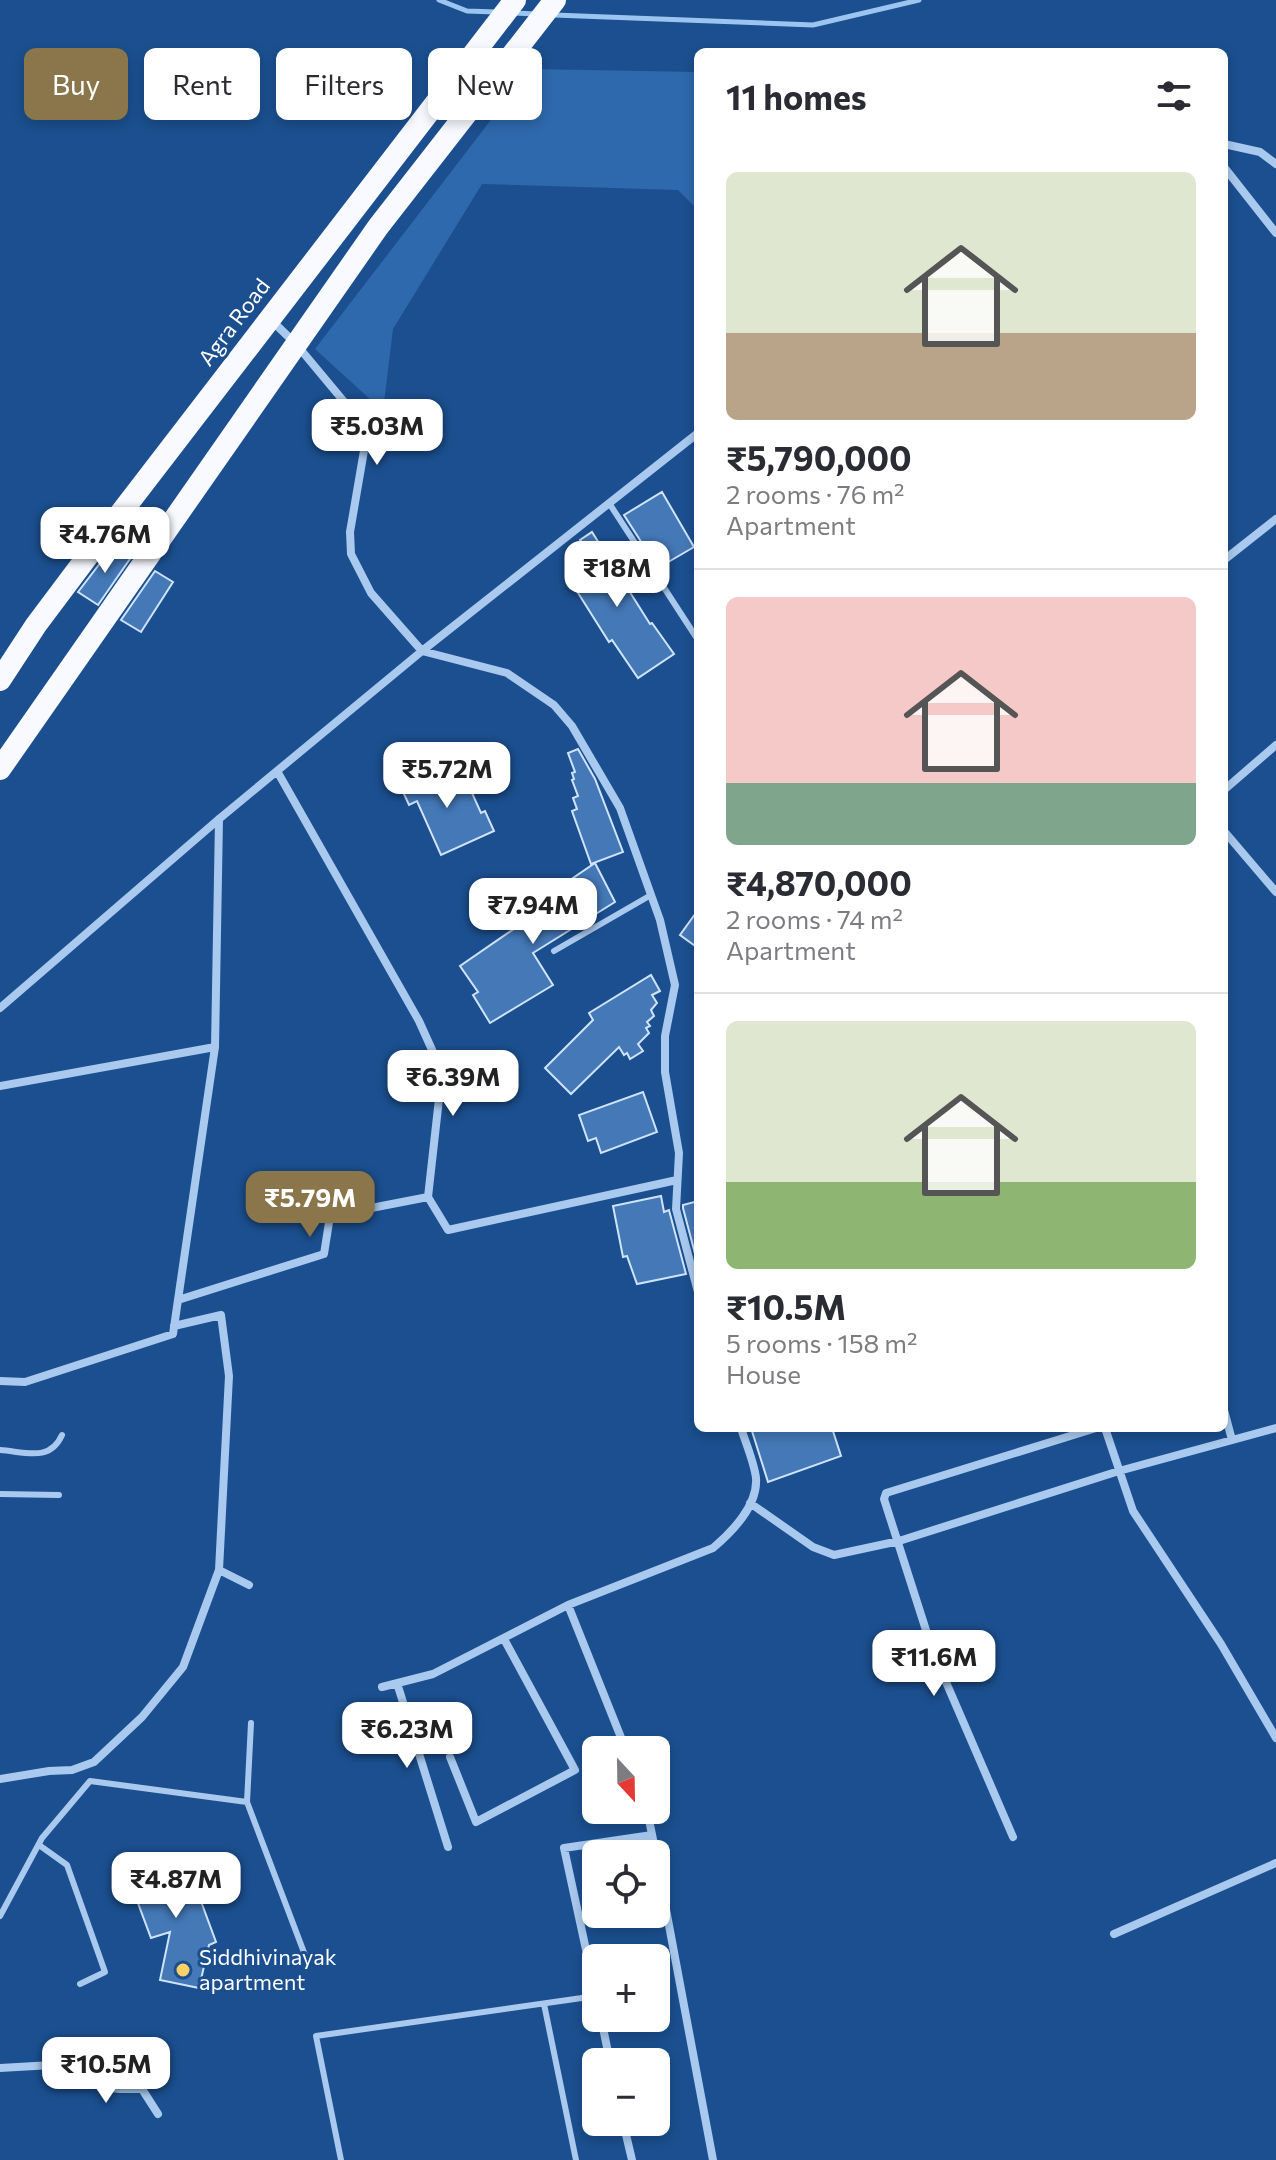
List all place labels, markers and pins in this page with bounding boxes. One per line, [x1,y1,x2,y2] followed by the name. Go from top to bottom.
[312,399,442,467] pin: ₹5.03M
[40,507,170,575] pin: ₹4.76M
[570,541,664,609] pin: ₹18M
[382,742,512,810] pin: ₹5.72M
[468,878,598,946] pin: ₹7.94M
[388,1050,518,1118] pin: ₹6.39M
[245,1171,375,1239] pin: ₹5.79M
[869,1630,999,1698] pin: ₹11.6M
[342,1702,472,1770] pin: ₹6.23M
[111,1852,241,1920] pin: ₹4.87M
[199,1943,337,1995] place label: Siddhivinayak apartment
[174,1961,192,1979] marker: Siddhivinayak apartment
[41,2037,171,2105] pin: ₹10.5M

